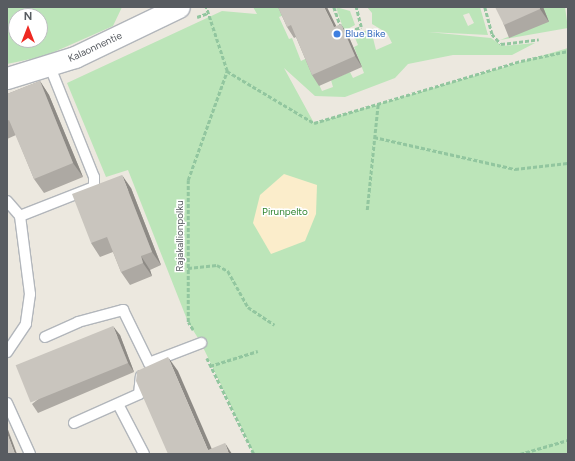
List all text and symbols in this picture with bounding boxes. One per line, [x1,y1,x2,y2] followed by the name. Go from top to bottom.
[8,8,48,48] north arrow
[24,10,32,23] text: N
[345,28,385,40] place label: Blue Bike
[66,29,124,65] street label: Kalaonnentie
[332,29,342,39] marker: Blue Bike
[174,200,186,272] street label: Rajakallionpolku
[262,206,308,218] park label: Pirunpelto

